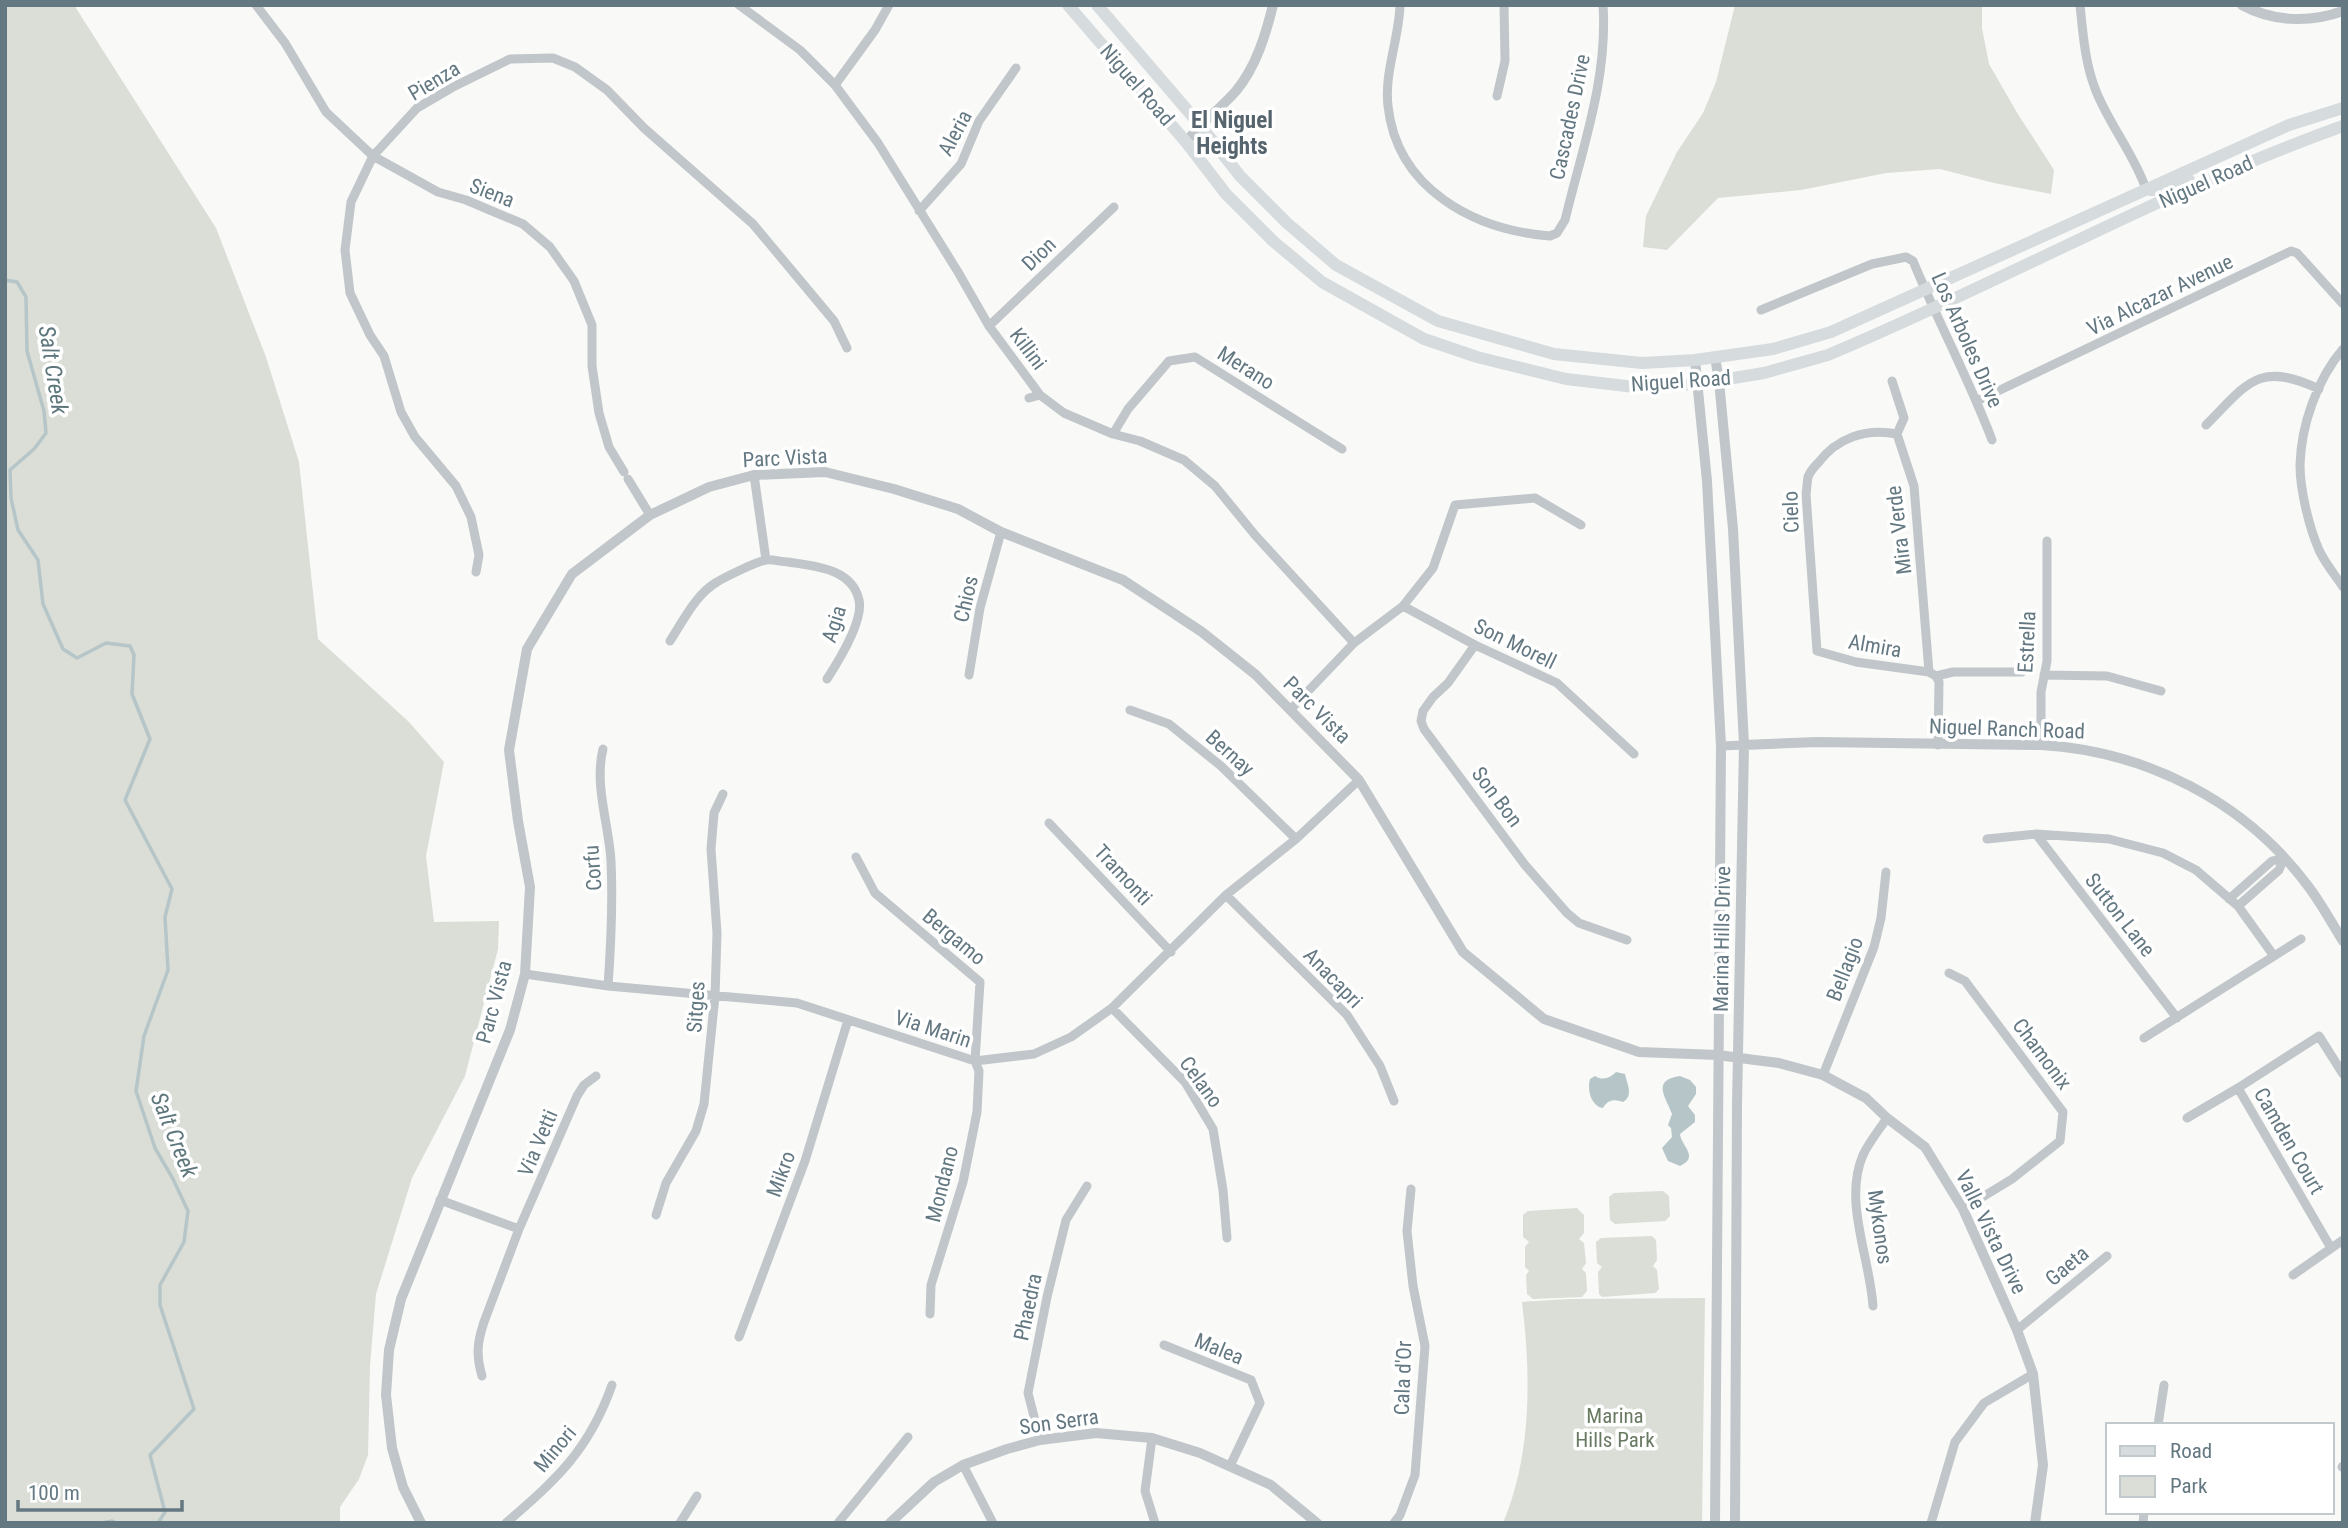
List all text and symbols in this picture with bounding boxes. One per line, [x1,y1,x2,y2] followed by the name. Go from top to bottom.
[1095,39,1179,131] street label: Niguel Road
[1545,52,1595,182] street label: Cascades Drive
[404,56,464,106] street label: Pienza
[933,106,977,160] street label: Aleria
[1191,107,1273,160] district label: El Niguel Heights
[2155,151,2257,213] street label: Niguel Road
[466,174,518,212] street label: Siena
[1017,232,1061,276] street label: Dion
[2083,249,2237,341] street label: Via Alcazar Avenue
[1926,269,2008,411] street label: Los Arboles Drive
[33,324,73,417] water label: Salt Creek
[1005,324,1051,374] street label: Killini
[1213,341,1279,395] street label: Merano
[1630,366,1732,396] street label: Niguel Road
[742,444,828,472] street label: Parc Vista
[1882,484,1916,576] street label: Mira Verde
[1778,491,1804,533] street label: Cielo
[949,573,983,625] street label: Chios
[817,603,851,645] street label: Agia
[2013,610,2041,674] street label: Estrella
[1470,614,1560,674] street label: Son Morell
[1847,630,1903,662] street label: Almira
[1279,672,1355,748] street label: Parc Vista
[1929,714,2085,744] street label: Niguel Ranch Road
[1201,725,1259,781] street label: Bernay
[1467,762,1527,832] street label: Son Bon
[1089,840,1157,910] street label: Tramonti
[579,844,607,892] street label: Corfu
[1709,866,1735,1012] street label: Marina Hills Drive
[2080,869,2160,961] street label: Sutton Lane
[918,904,990,970] street label: Bergamo
[1822,934,1868,1004] street label: Bellagio
[1299,943,1367,1013] street label: Anacapri
[471,958,517,1046] street label: Parc Vista
[682,980,710,1034] street label: Sitges
[892,1005,974,1053] street label: Via Marin
[2008,1014,2076,1094] street label: Chamonix
[1174,1052,1228,1112] street label: Celano
[2249,1084,2329,1198] street label: Camden Court
[145,1088,204,1182] water label: Salt Creek
[513,1106,563,1180] street label: Via Vetti
[921,1143,963,1225] street label: Mondano
[762,1148,800,1200] street label: Mikro
[1951,1166,2031,1298] street label: Valle Vista Drive
[1863,1188,1897,1266] street label: Mykonos
[2041,1241,2093,1291] street label: Gaeta
[1009,1271,1047,1343] street label: Phaedra
[1191,1328,1247,1370] street label: Malea
[1390,1340,1416,1416] street label: Cala d'Or
[1575,1404,1655,1452] park label: Marina Hills Park
[1018,1405,1100,1439] street label: Son Serra
[529,1421,581,1477] street label: Minori
[2106,1423,2334,1514] legend
[2170,1439,2212,1463] text: Road
[18,1468,182,1512] scale bar
[2170,1474,2208,1498] text: Park
[28,1481,80,1505] text: 100 m

